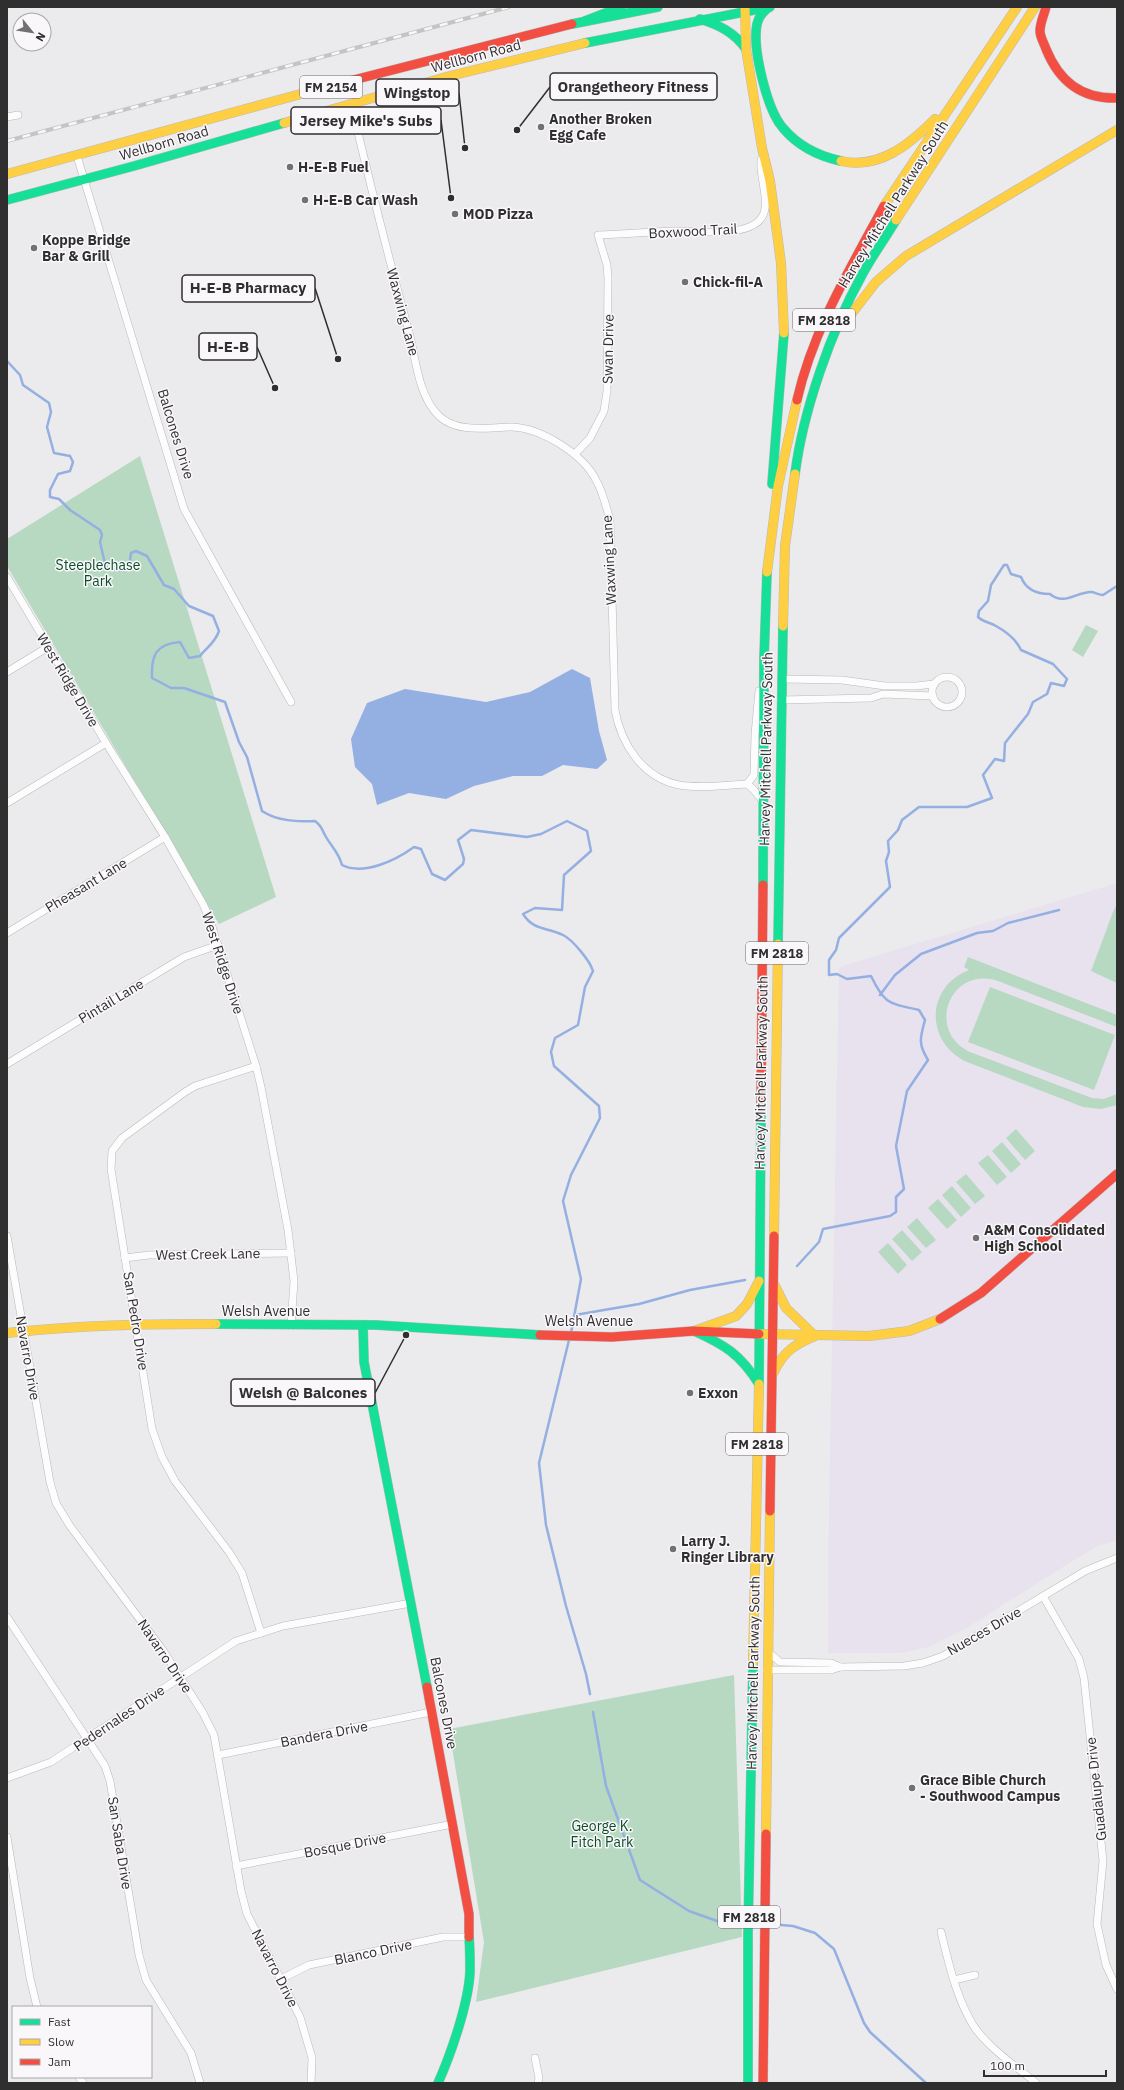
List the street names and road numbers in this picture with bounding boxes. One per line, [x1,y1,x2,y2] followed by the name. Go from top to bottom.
[429,35,523,77] street label: Wellborn Road
[300,76,362,98] road number: FM 2154
[834,117,952,291] street label: Harvey Mitchell Parkway South
[117,122,211,164] street label: Wellborn Road
[648,220,738,242] street label: Boxwood Trail
[383,266,423,358] street label: Waxwing Lane
[793,309,855,331] road number: FM 2818
[598,314,618,384] street label: Swan Drive
[154,387,198,482] street label: Balcones Drive
[598,514,620,605] street label: Waxwing Lane
[33,630,103,730] street label: West Ridge Drive
[755,652,777,846] street label: Harvey Mitchell Parkway South
[42,853,130,916] street label: Pheasant Lane
[198,910,248,1017] street label: West Ridge Drive
[746,942,808,964] road number: FM 2818
[75,974,147,1028] street label: Pintail Lane
[750,976,772,1170] street label: Harvey Mitchell Parkway South
[155,1244,261,1264] street label: West Creek Lane
[119,1270,153,1372] street label: San Pedro Drive
[222,1302,311,1320] street label: Welsh Avenue
[545,1312,634,1330] street label: Welsh Avenue
[12,1314,44,1402] street label: Navarro Drive
[726,1433,788,1455] road number: FM 2818
[742,1576,764,1770] street label: Harvey Mitchell Parkway South
[944,1602,1025,1659] street label: Nueces Drive
[134,1616,196,1697] street label: Navarro Drive
[426,1655,462,1751] street label: Balcones Drive
[70,1681,168,1755] street label: Pedernales Drive
[279,1717,370,1751] street label: Bandera Drive
[1082,1736,1110,1842] street label: Guadalupe Drive
[104,1795,136,1891] street label: San Saba Drive
[302,1828,388,1862] street label: Bosque Drive
[718,1906,780,1928] road number: FM 2818
[248,1926,303,2010] street label: Navarro Drive
[332,1935,414,1969] street label: Blanco Drive

